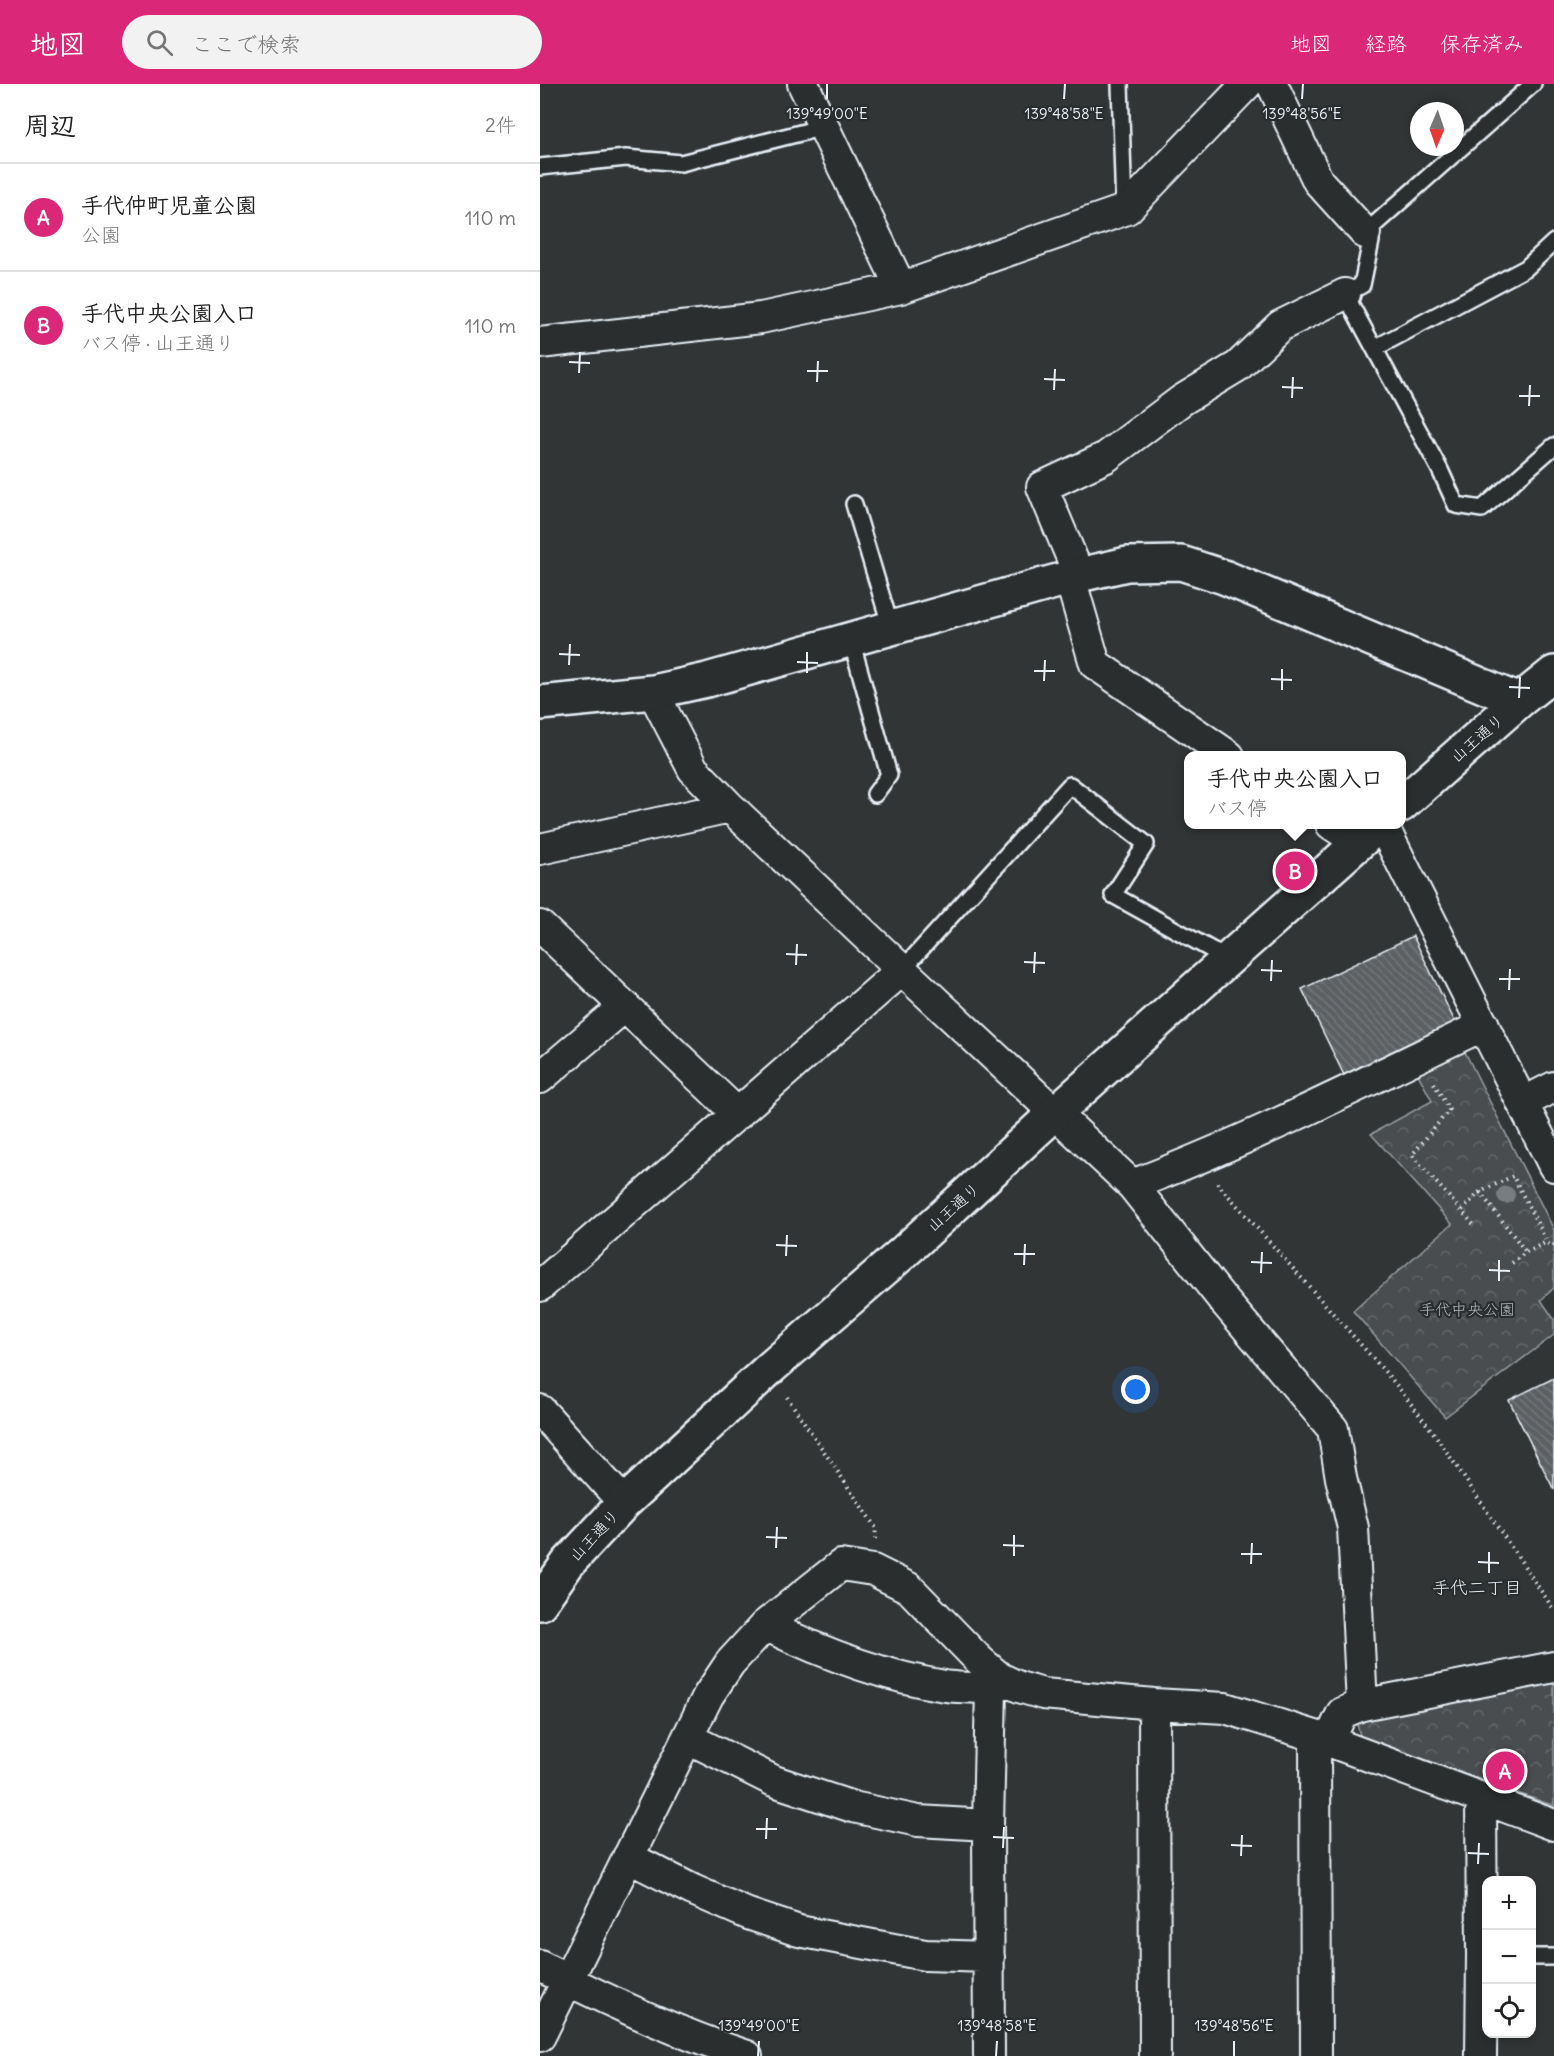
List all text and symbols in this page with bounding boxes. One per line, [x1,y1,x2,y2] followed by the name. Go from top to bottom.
[122,15,542,69] search box
[30,26,86,62] text: 地図
[143,26,176,59] icon: search
[191,30,301,58] text: ここで検索
[1290,30,1332,57] text: 地図
[1365,30,1407,57] text: 経路
[1440,30,1524,57] text: 保存済み
[1410,102,1464,156] north arrow
[786,104,868,123] text: 139°49'00"E
[1024,104,1104,123] text: 139°48'58"E
[1262,104,1342,123] text: 139°48'56"E
[24,109,76,142] text: 周辺
[485,112,516,137] text: 2件
[81,191,257,219] text: 手代仲町児童公園
[37,205,50,230] text: A
[465,205,516,230] text: 110 m
[81,222,121,247] text: 公園
[81,299,257,327] text: 手代中央公園入口
[37,313,50,338] text: B
[465,313,516,338] text: 110 m
[81,330,235,355] text: バス停 · 山王通り
[1446,709,1508,767] street label: 山王通り
[1184,751,1406,829] popup
[1207,764,1383,792] text: 手代中央公園入口
[1207,795,1267,820] text: バス停
[1276,848,1314,894] pin: B
[923,1178,983,1236] street label: 山王通り
[1419,1299,1515,1319] park label: 手代中央公園
[1121,1375,1150,1404] your location
[565,1505,623,1565] street label: 山王通り
[1432,1576,1522,1599] district label: 手代二丁目
[1486,1748,1524,1794] pin: A
[1482,1876,1536,2038] map controls
[1482,1876,1536,1930] button: +
[1482,1930,1536,1984] button: −
[1482,1984,1536,2038] button: locate
[718,2016,800,2035] text: 139°49'00"E
[957,2016,1037,2035] text: 139°48'58"E
[1194,2016,1274,2035] text: 139°48'56"E

